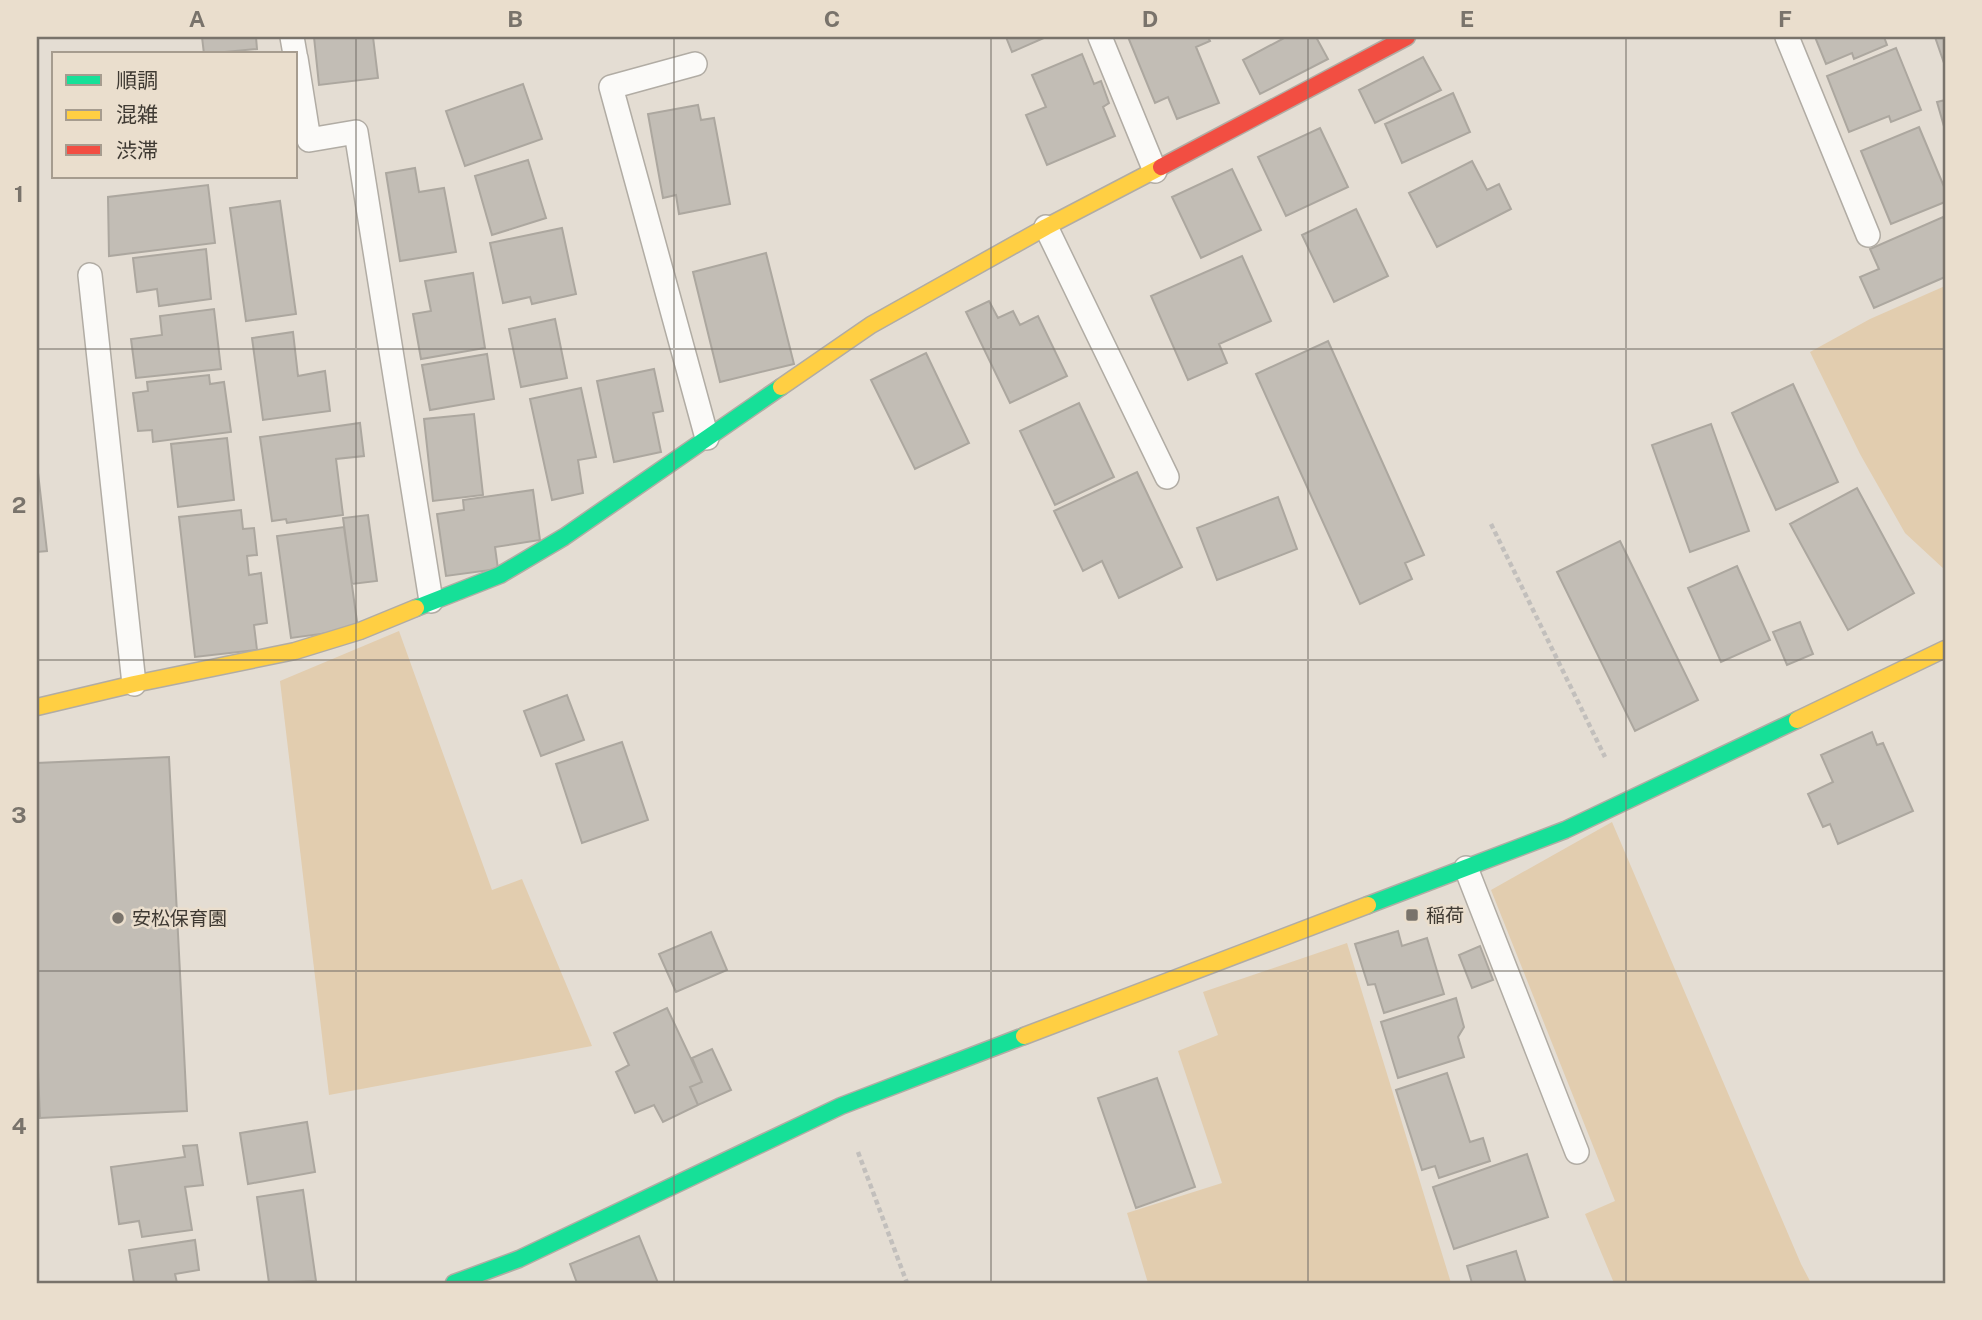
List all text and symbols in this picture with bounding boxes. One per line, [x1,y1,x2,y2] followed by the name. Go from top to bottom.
[189,5,206,32] text: A
[507,5,523,32] text: B
[824,5,840,32] text: C
[1142,5,1158,32] text: D
[1460,5,1474,32] text: E
[1778,5,1792,32] text: F
[52,52,298,178] legend
[116,68,158,93] text: 順調
[116,102,158,127] text: 混雑
[116,138,158,163] text: 渋滞
[14,180,24,207] text: 1
[12,491,26,518] text: 2
[11,801,27,828] text: 3
[1426,904,1464,926] place label: 稲荷
[132,907,227,929] place label: 安松保育園
[1404,907,1420,923] marker: 稲荷
[110,910,126,926] marker: 安松保育園
[11,1112,27,1139] text: 4

